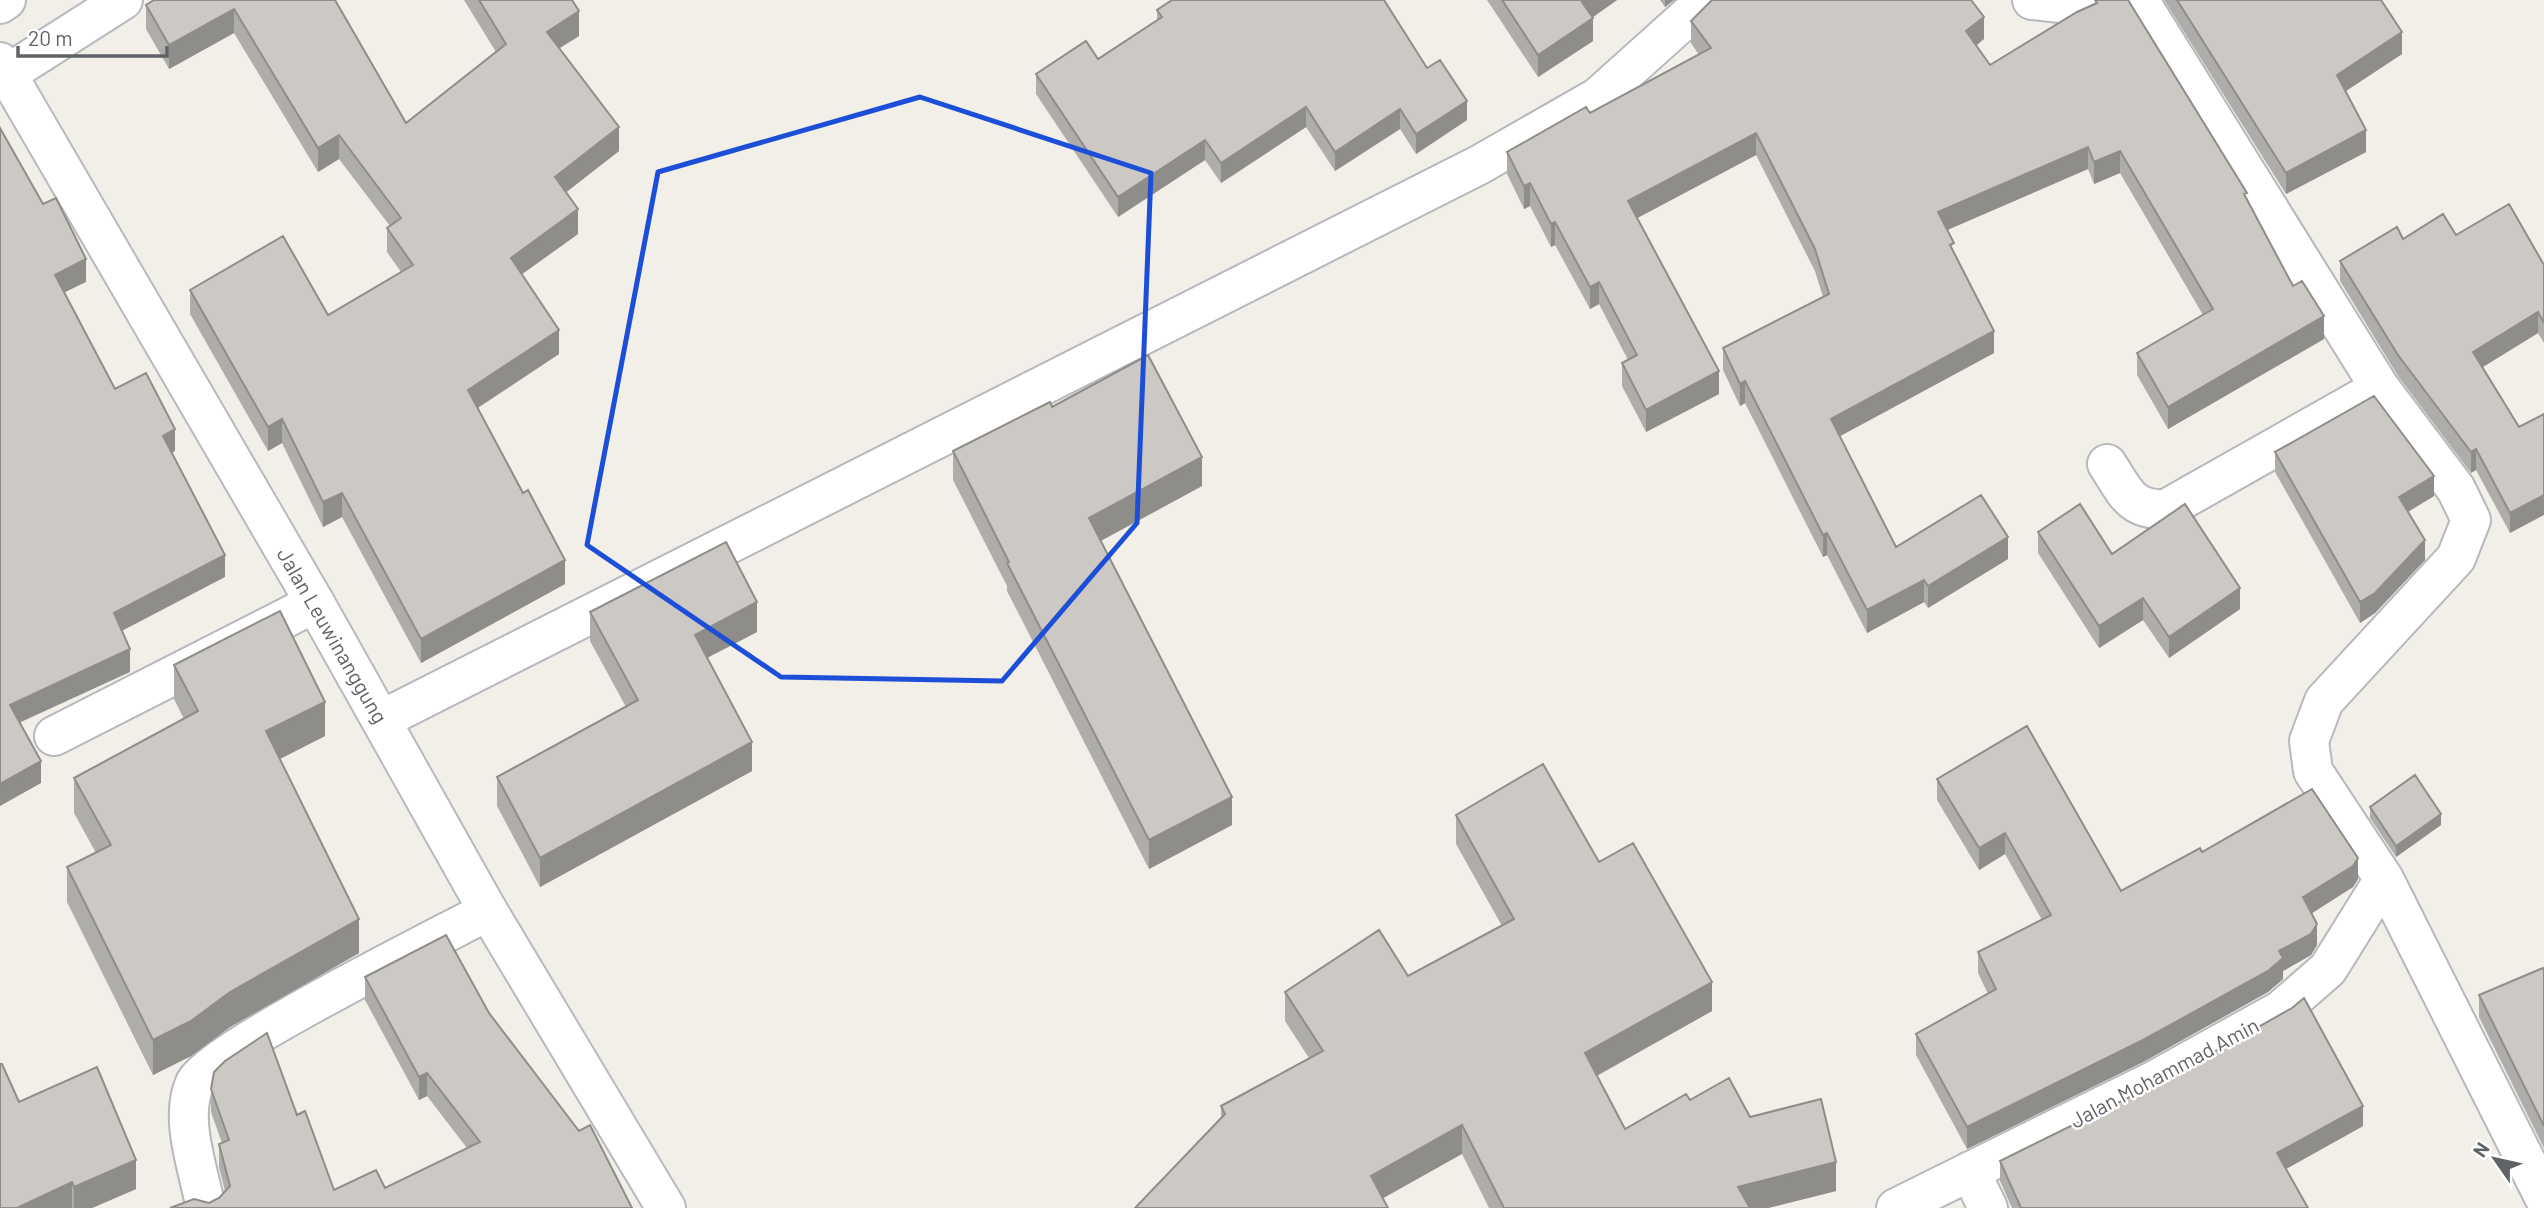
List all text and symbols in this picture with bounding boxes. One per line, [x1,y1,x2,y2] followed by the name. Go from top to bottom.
[18,14,166,58] scale bar
[28,25,73,50] text: 20 m
[273,543,393,727] street label: Jalan Leuwinanggung
[2065,1012,2263,1132] street label: Jalan Mohammad Amin
[2460,1124,2530,1194] north arrow
[2467,1138,2494,1161] text: N

